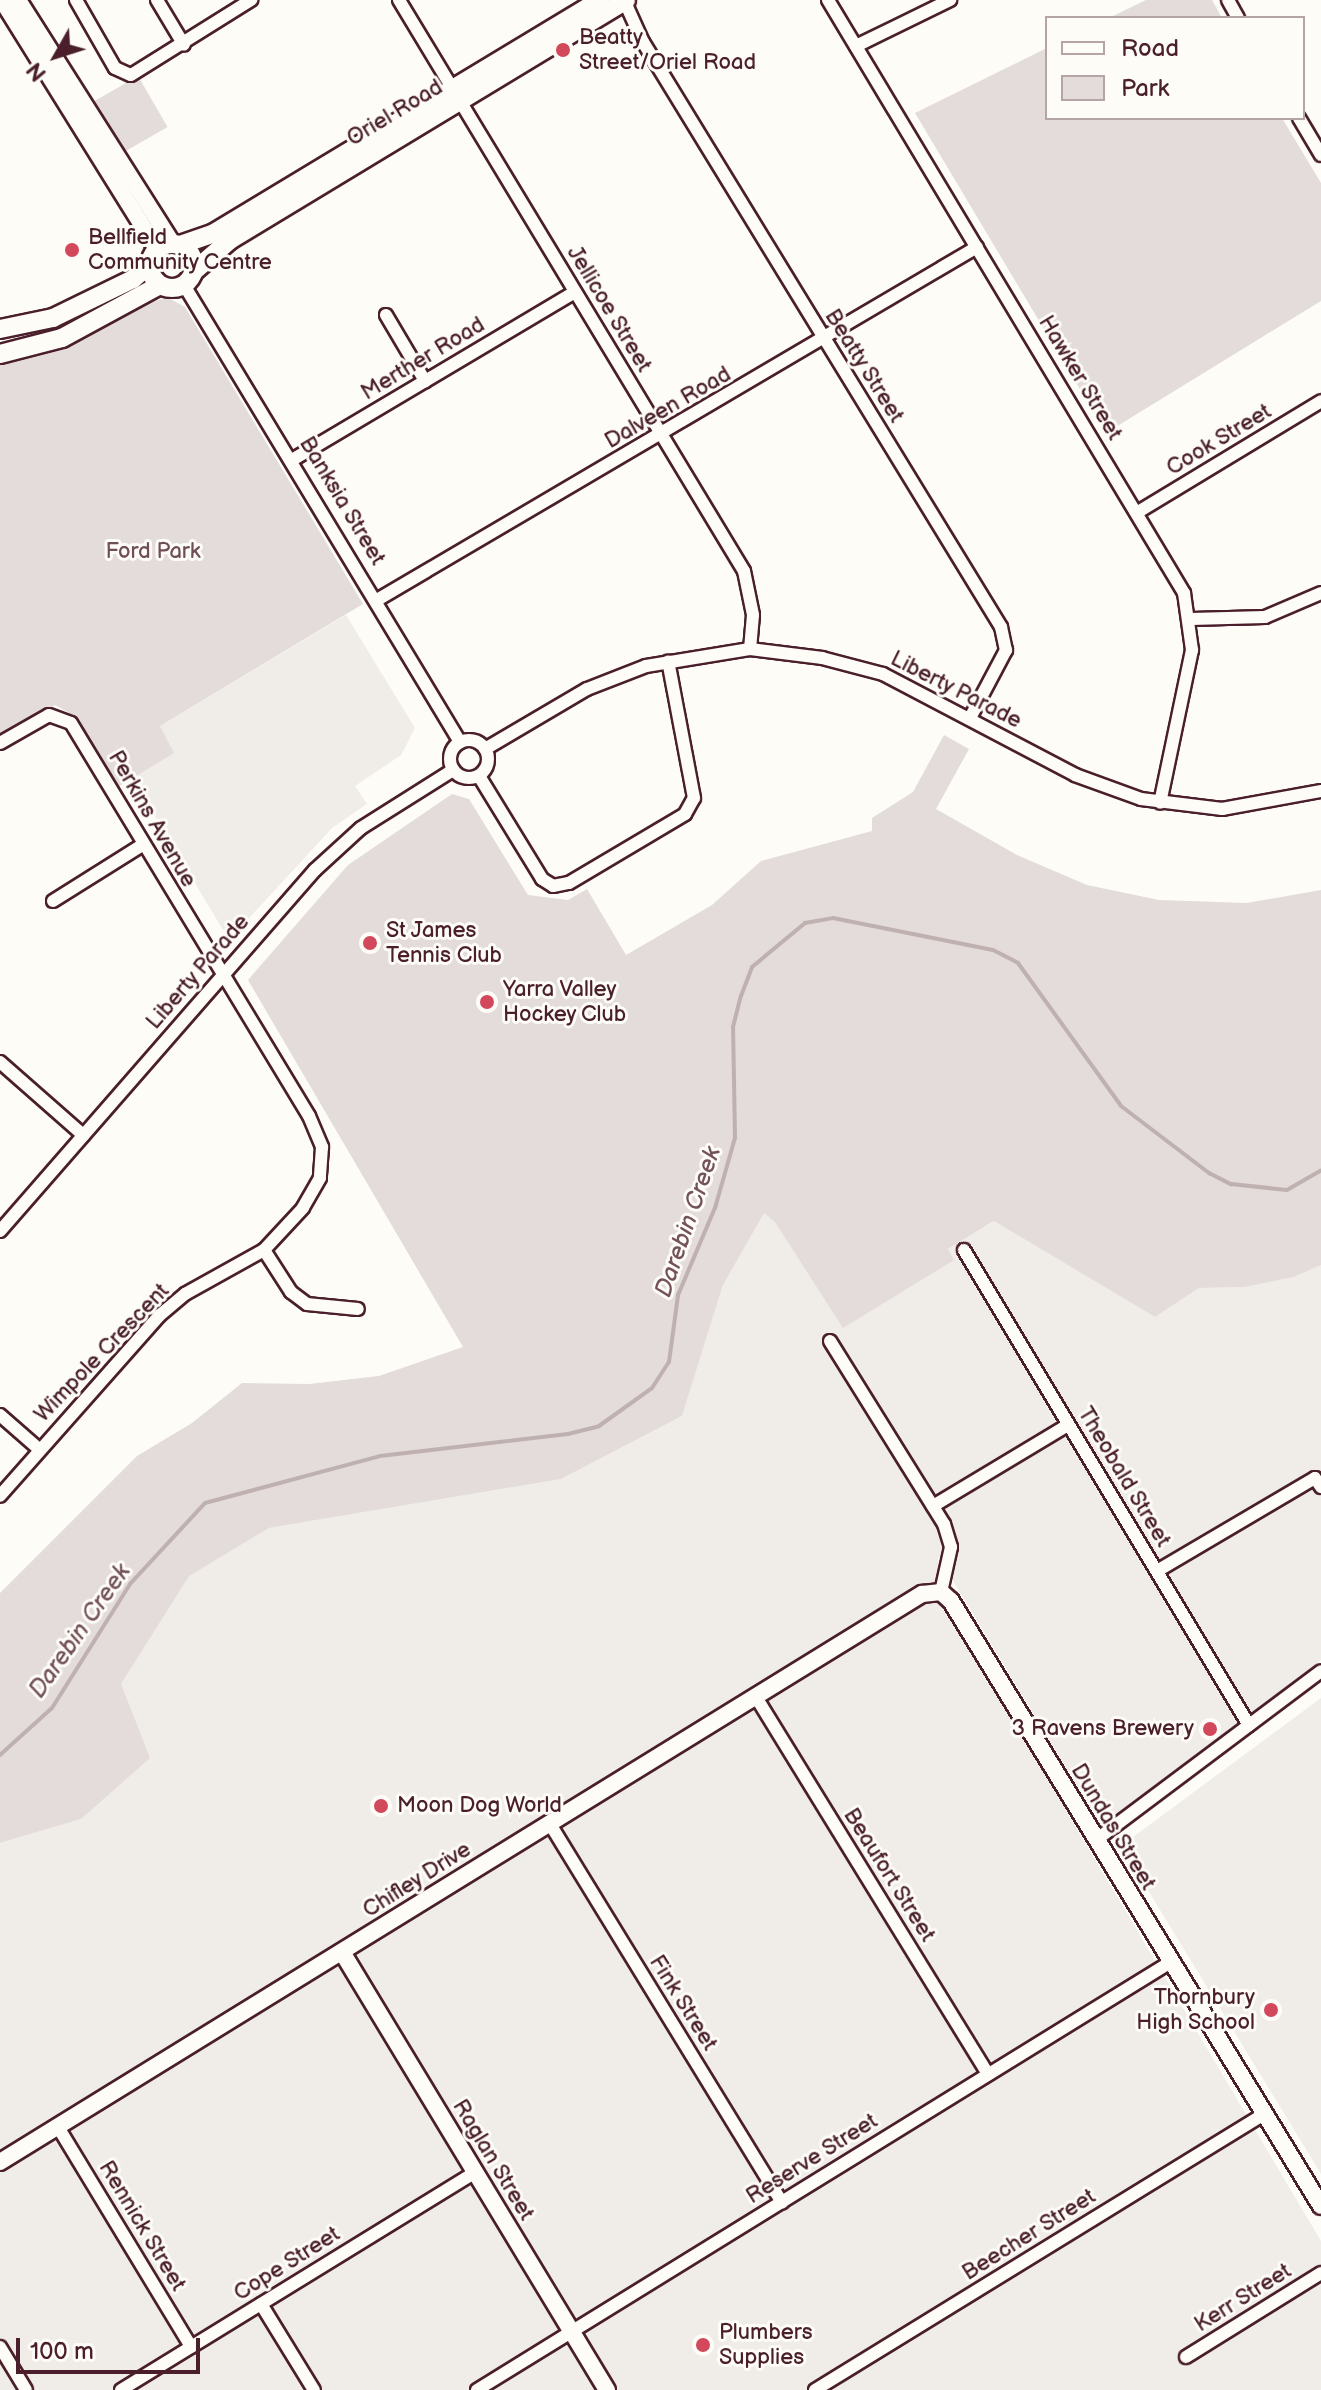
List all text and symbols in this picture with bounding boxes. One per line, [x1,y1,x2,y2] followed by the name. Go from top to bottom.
[16,16,96,96] north arrow
[1045,16,1305,120] legend
[579,24,756,76] place label: Beatty Street/Oriel Road
[1121,34,1179,63] text: Road
[554,41,572,59] marker: Beatty Street/Oriel Road
[21,56,53,86] text: N
[342,74,448,152] street label: Oriel Road
[1121,74,1169,103] text: Park
[88,224,273,276] place label: Bellfield Community Centre
[63,241,81,259] marker: Bellfield Community Centre
[561,241,657,377] street label: Jellicoe Street
[818,304,910,428] street label: Beatty Street
[1032,311,1128,445] street label: Hawker Street
[357,312,489,406] street label: Merther Road
[600,361,736,455] street label: Dalveen Road
[1162,398,1276,482] street label: Cook Street
[293,432,391,570] street label: Banksia Street
[105,539,201,565] park label: Ford Park
[885,645,1027,735] street label: Liberty Parade
[102,746,202,892] street label: Perkins Avenue
[140,909,256,1035] street label: Liberty Parade
[386,917,502,968] place label: St James Tennis Club
[361,934,379,952] marker: St James Tennis Club
[503,976,628,1028] place label: Yarra Valley Hockey Club
[478,993,496,1011] marker: Yarra Valley Hockey Club
[649,1143,727,1301] water label: Darebin Creek
[29,1278,175,1428] street label: Wimpole Crescent
[1072,1402,1176,1552] street label: Theobald Street
[23,1558,137,1704] water label: Darebin Creek
[1012,1716,1194,1742] place label: 3 Ravens Brewery
[1201,1720,1219,1738] marker: 3 Ravens Brewery
[1065,1759,1161,1895] street label: Dundas Street
[397,1793,563,1819] place label: Moon Dog World
[372,1797,390,1815] marker: Moon Dog World
[837,1803,941,1947] street label: Beaufort Street
[358,1836,476,1924] street label: Chifley Drive
[643,1950,723,2056] street label: Fink Street
[1136,1984,1255,2036] place label: Thornbury High School
[1262,2001,1280,2019] marker: Thornbury High School
[446,2095,540,2225] street label: Raglan Street
[741,2108,883,2210] street label: Reserve Street
[93,2156,191,2296] street label: Rennick Street
[957,2183,1101,2287] street label: Beecher Street
[229,2221,345,2307] street label: Cope Street
[1190,2258,1296,2338] street label: Kerr Street
[719,2319,813,2370] place label: Plumbers Supplies
[20,2322,204,2372] scale bar
[694,2336,712,2354] marker: Plumbers Supplies
[30,2337,94,2366] text: 100 m

